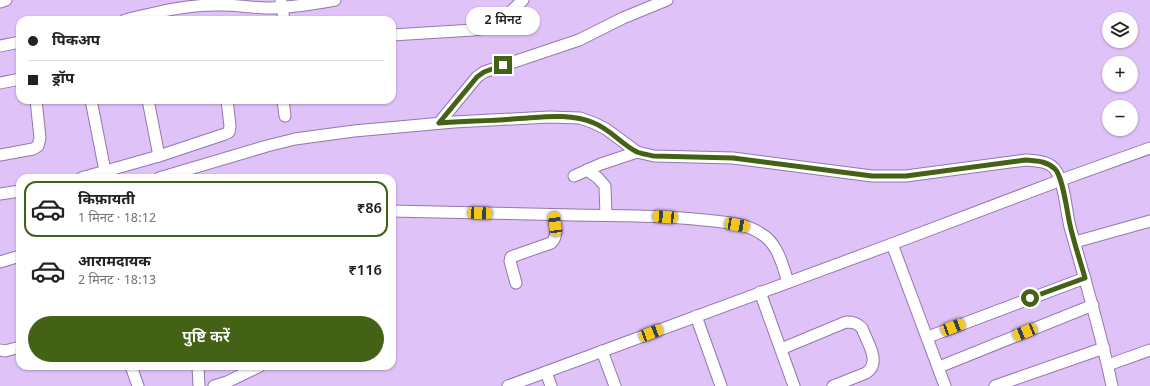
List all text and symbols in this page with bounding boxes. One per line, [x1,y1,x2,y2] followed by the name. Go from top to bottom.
[466,7,540,35] callout: 2 मिनट
[484,12,522,29] text: 2 मिनट
[1102,12,1138,136] map controls
[1102,12,1138,48] button: layers
[52,32,100,51] text: पिकअप
[494,56,512,74] route end
[1102,56,1138,92] button: +
[52,70,74,89] text: ड्रॉप
[1102,100,1138,136] button: −
[30,191,66,227] icon: car
[78,191,135,210] text: किफ़ायती
[357,200,382,219] text: ₹86
[468,207,492,219] car
[78,210,156,227] text: 1 मिनट · 18:12
[653,210,677,224] car
[547,211,563,237] car
[724,217,750,233] car
[30,253,66,289] icon: car
[78,253,151,272] text: आरामदायक
[348,262,382,281] text: ₹116
[78,272,156,289] text: 2 मिनट · 18:13
[1021,289,1039,307] route start
[28,316,384,362] button: पुष्टि करें
[940,317,966,337] car
[1012,322,1038,342] car
[638,323,664,343] car

